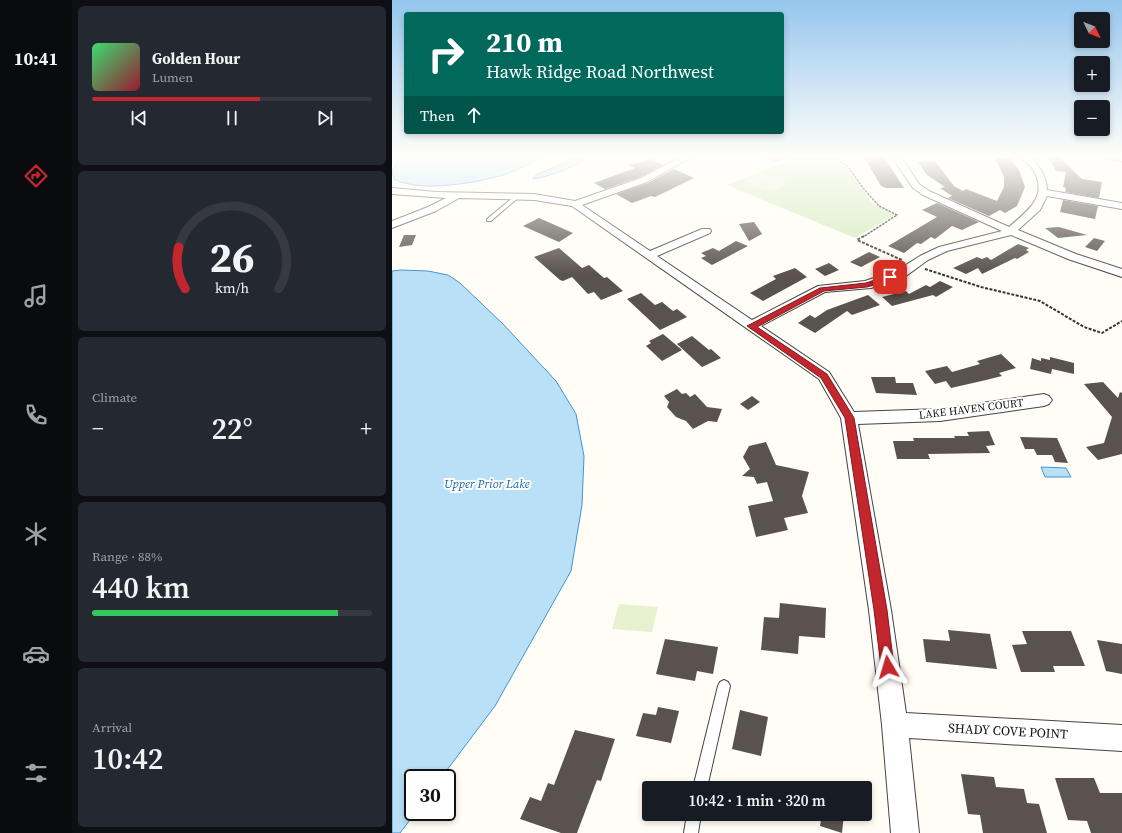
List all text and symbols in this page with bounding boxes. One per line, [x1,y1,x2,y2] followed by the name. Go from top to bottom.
[1074,12,1110,48] north arrow
[1074,12,1110,136] map controls
[486,23,563,61] text: 210 m
[420,28,472,80] icon: right
[14,46,58,71] text: 10:41
[152,48,240,69] text: Golden Hour
[1074,56,1110,92] button: +
[486,59,714,84] text: Hawk Ridge Road Northwest
[152,69,193,86] text: Lumen
[1074,100,1110,136] button: −
[463,104,485,126] icon: ahead
[420,105,455,126] text: Then
[128,107,150,129] icon: previous
[221,107,243,129] icon: pause
[314,107,336,129] icon: next
[22,162,50,190] icon: directions
[209,229,255,286] text: 26
[873,260,907,294] pin
[879,266,901,288] icon: arrive
[215,278,249,298] text: km/h
[22,282,50,310] icon: music
[92,389,137,406] text: Climate
[918,395,1025,423] street label: LAKE HAVEN COURT
[22,401,50,429] icon: phone
[211,408,253,449] text: 22°
[92,413,104,443] text: −
[360,413,372,443] text: +
[444,476,530,492] water label: Upper Prior Lake
[22,520,50,548] icon: climate
[92,548,163,565] text: Range · 88%
[92,567,190,608] text: 440 km
[22,640,50,668] icon: car
[867,646,909,688] position arrow
[92,719,132,736] text: Arrival
[948,719,1068,743] street label: SHADY COVE POINT
[92,738,163,779] text: 10:42
[22,759,50,787] icon: filters
[404,769,456,821] speed limit sign: 30
[689,790,825,811] text: 10:42 · 1 min · 320 m

